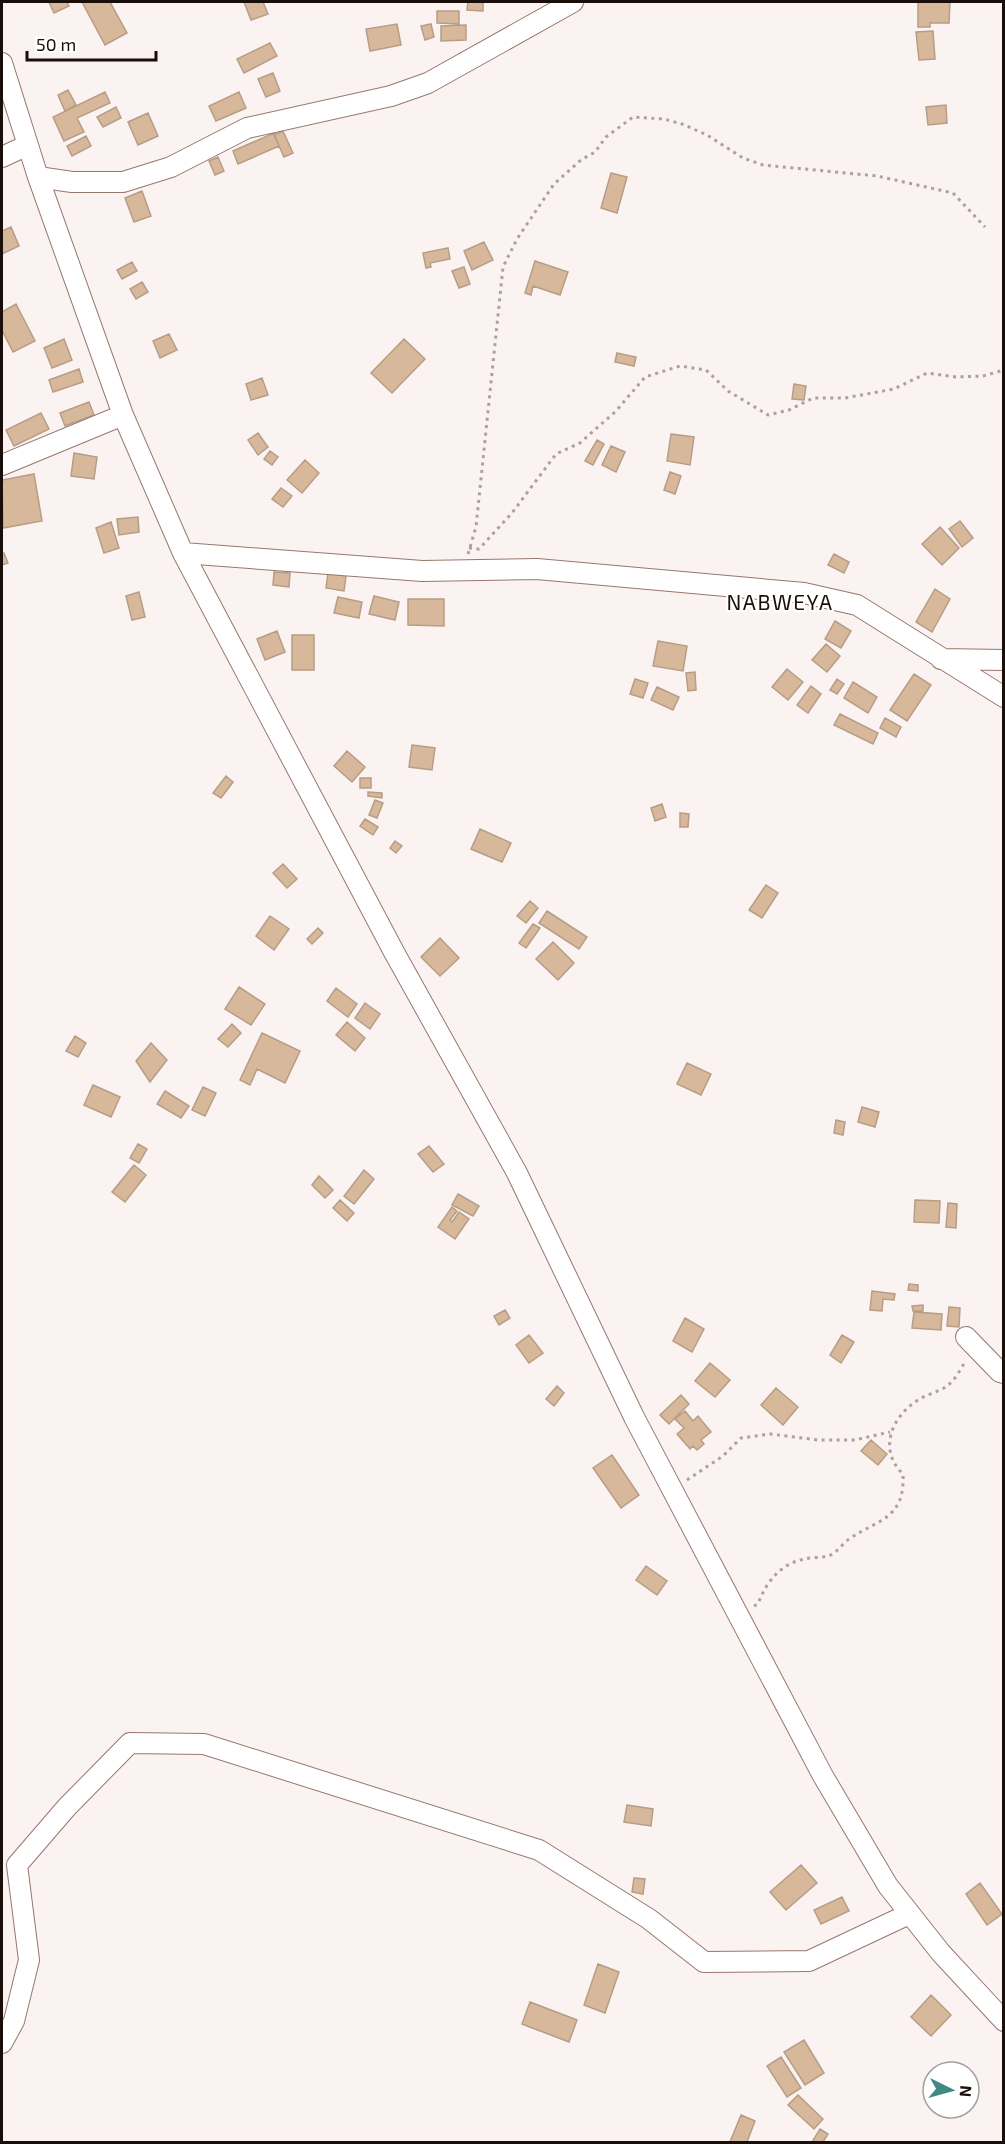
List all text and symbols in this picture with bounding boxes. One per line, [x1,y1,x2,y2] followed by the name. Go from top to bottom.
[27,24,156,62] scale bar
[36,33,76,55] text: 50 m
[727,589,833,614] district label: NABWEYA
[921,2060,981,2120] north arrow
[956,2085,976,2098] text: N

